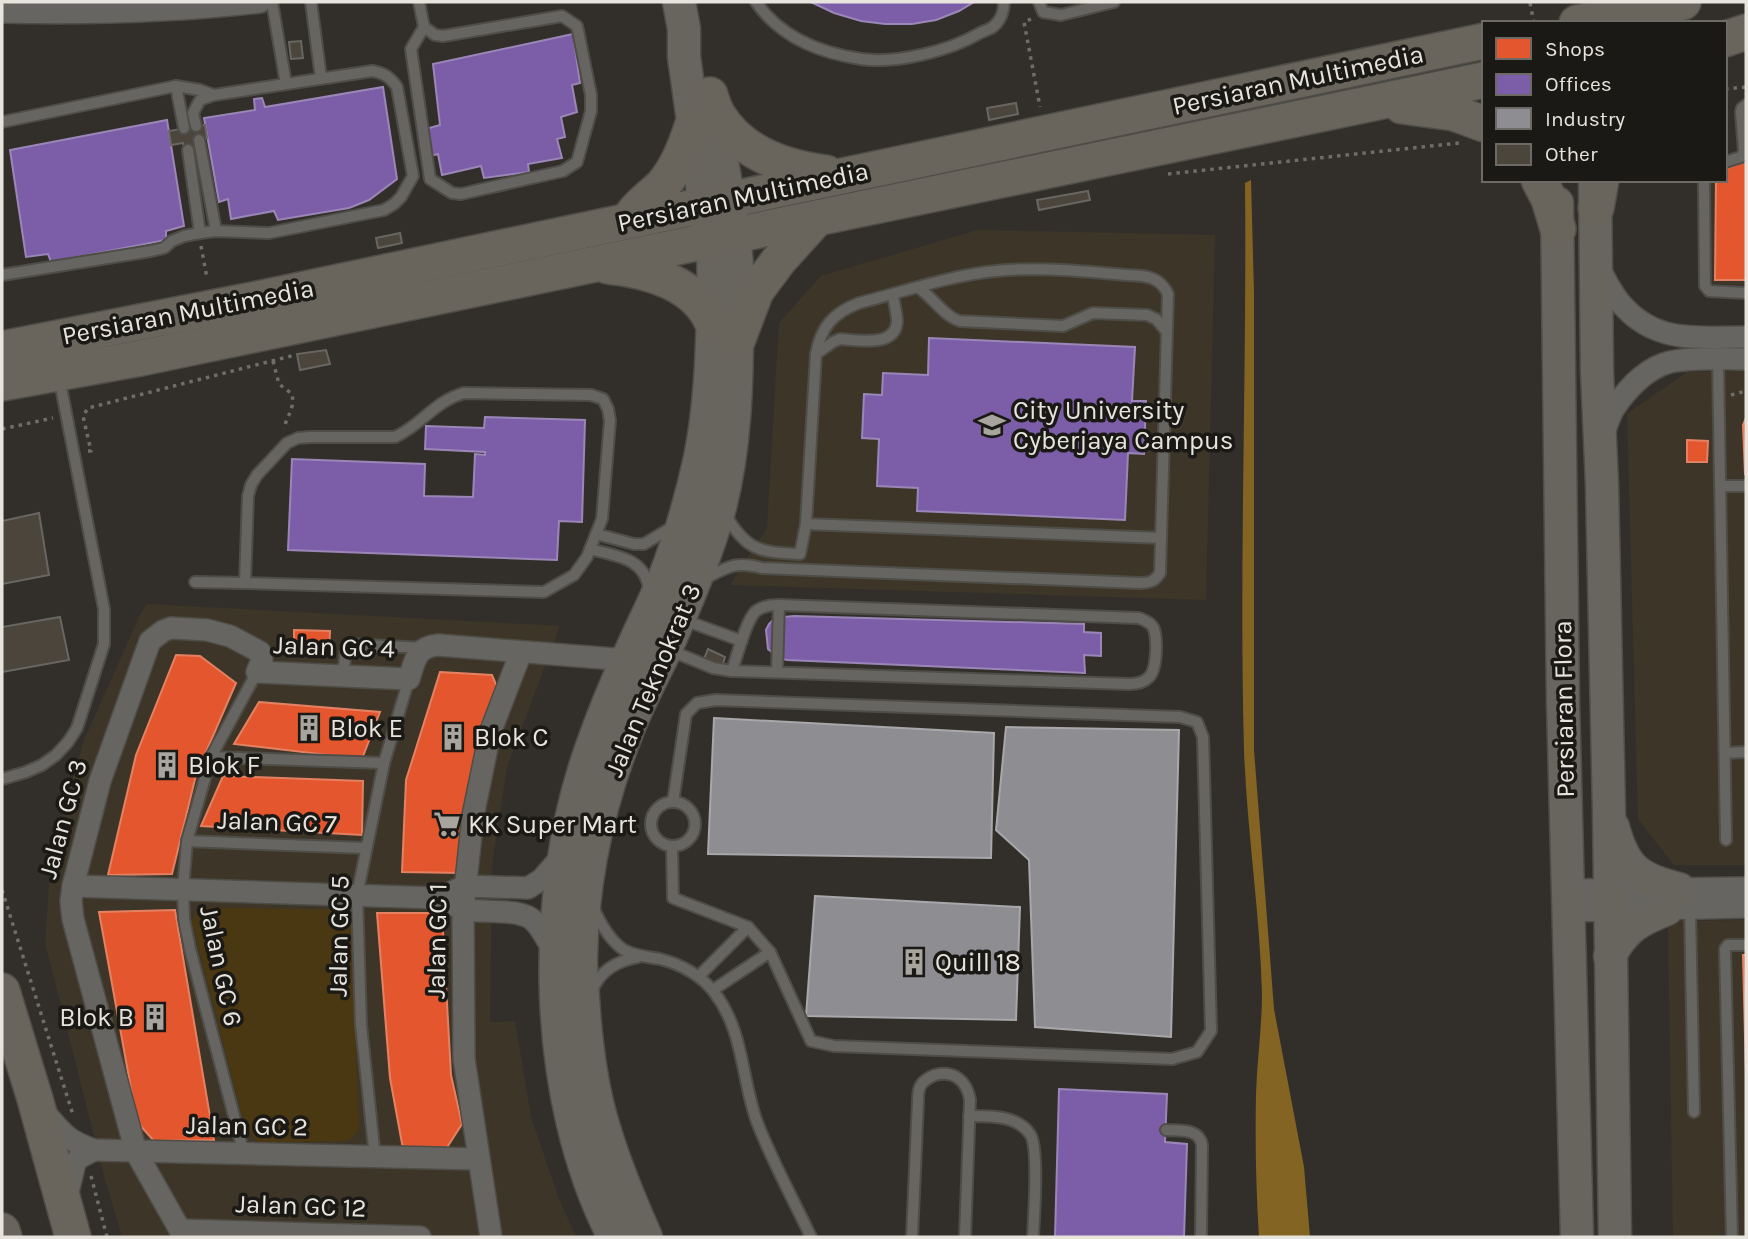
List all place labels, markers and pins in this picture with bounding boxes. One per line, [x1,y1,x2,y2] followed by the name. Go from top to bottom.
[1013,395,1233,456] place label: City University Cyberjaya Campus
[977,410,1007,440] school or university icon: City University Cyberjaya Campus
[294,713,324,743] building icon: Blok E
[330,713,403,744] place label: Blok E
[438,722,468,752] building icon: Blok C
[474,722,548,753] place label: Blok C
[152,750,182,780] building icon: Blok F
[188,750,260,781] place label: Blok F
[432,809,462,839] supermarket icon: KK Super Mart
[468,809,637,840] place label: KK Super Mart
[899,947,929,977] building icon: Quill 18
[935,947,1021,978] place label: Quill 18
[59,1002,134,1033] place label: Blok B
[140,1002,170,1032] building icon: Blok B

